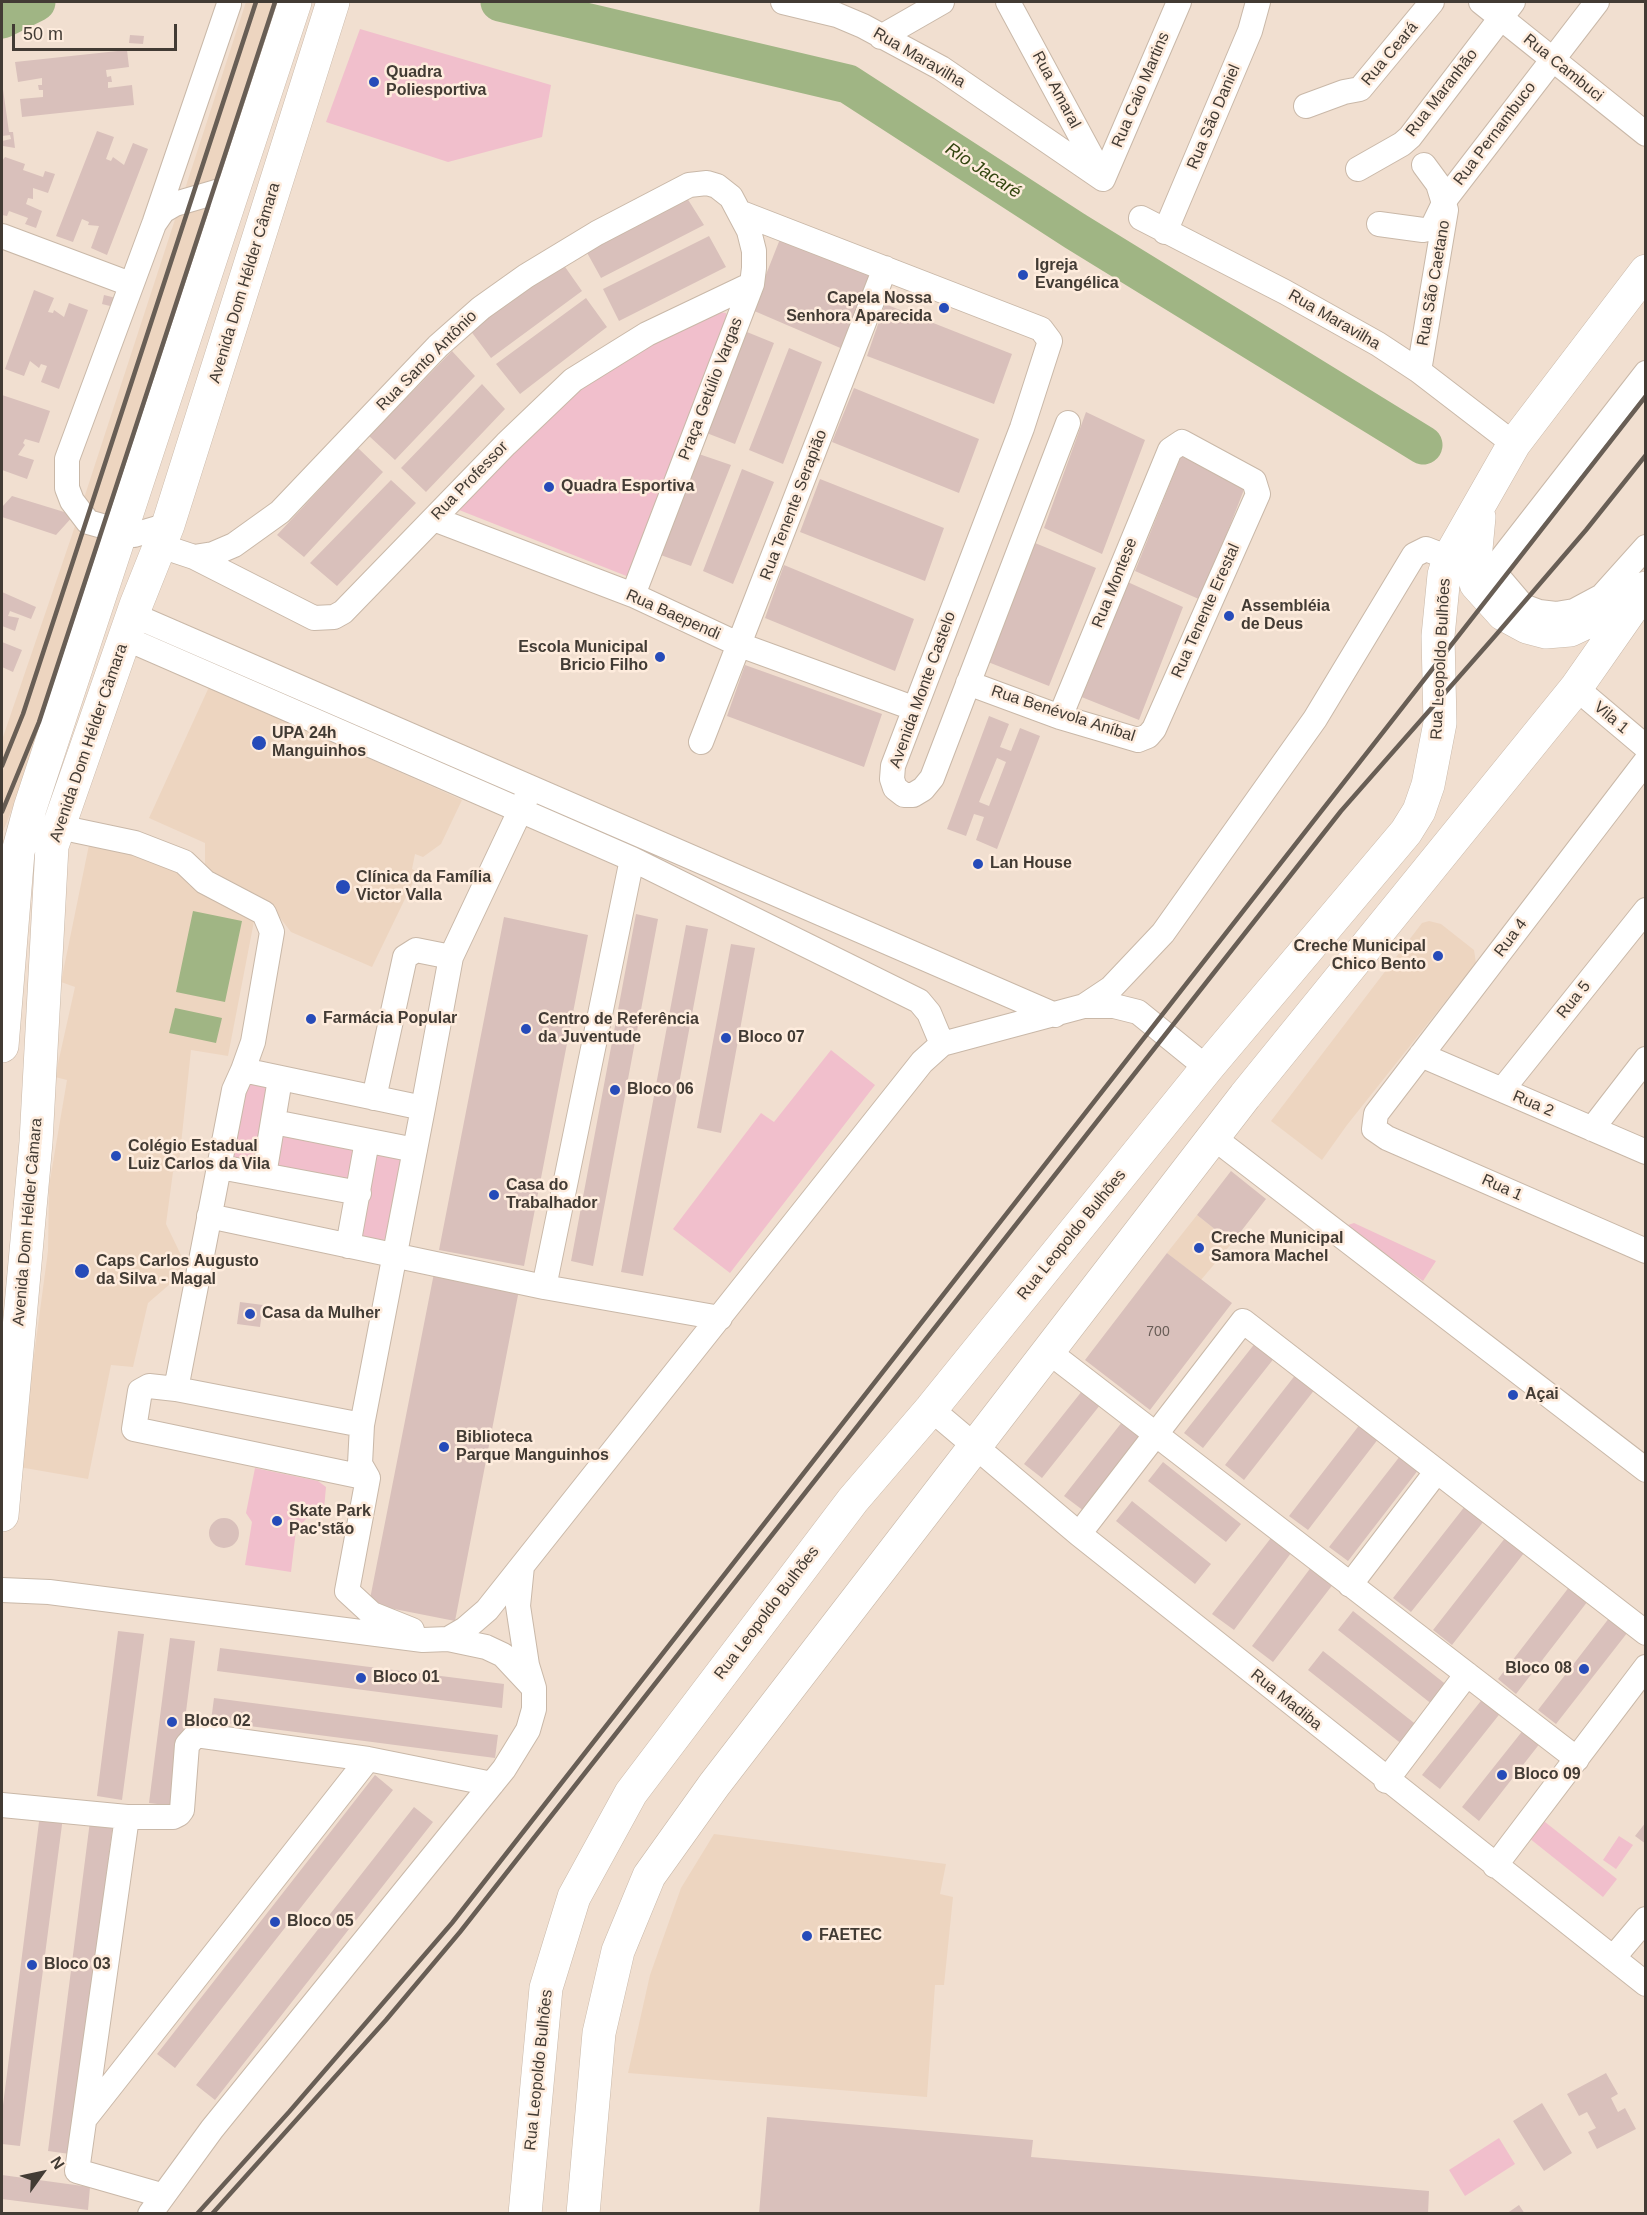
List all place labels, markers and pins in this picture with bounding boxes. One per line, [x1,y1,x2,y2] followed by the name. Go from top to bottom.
[386,63,486,101] place label: Quadra Poliesportiva
[367,75,381,89] marker: Quadra Poliesportiva
[1035,256,1119,294] place label: Igreja Evangélica
[1016,268,1030,282] marker: Igreja Evangélica
[786,289,932,327] place label: Capela Nossa Senhora Aparecida
[937,301,951,315] marker: Capela Nossa Senhora Aparecida
[561,477,694,497] place label: Quadra Esportiva
[542,480,556,494] marker: Quadra Esportiva
[1241,597,1330,635] place label: Assembléia de Deus
[1222,609,1236,623] marker: Assembléia de Deus
[518,638,648,676] place label: Escola Municipal Bricio Filho
[653,650,667,664] marker: Escola Municipal Bricio Filho
[272,724,366,762] place label: UPA 24h Manguinhos
[250,734,268,752] marker: UPA 24h Manguinhos
[990,854,1072,874] place label: Lan House
[971,857,985,871] marker: Lan House
[356,868,491,906] place label: Clínica da Família Victor Valla
[334,878,352,896] marker: Clínica da Família Victor Valla
[1294,937,1426,975] place label: Creche Municipal Chico Bento
[1431,949,1445,963] marker: Creche Municipal Chico Bento
[323,1009,457,1029] place label: Farmácia Popular
[538,1010,699,1048] place label: Centro de Referência da Juventude
[304,1012,318,1026] marker: Farmácia Popular
[519,1022,533,1036] marker: Centro de Referência da Juventude
[738,1028,805,1048] place label: Bloco 07
[719,1031,733,1045] marker: Bloco 07
[627,1080,694,1100] place label: Bloco 06
[608,1083,622,1097] marker: Bloco 06
[128,1137,270,1175] place label: Colégio Estadual Luiz Carlos da Vila
[109,1149,123,1163] marker: Colégio Estadual Luiz Carlos da Vila
[506,1176,598,1214] place label: Casa do Trabalhador
[487,1188,501,1202] marker: Casa do Trabalhador
[1211,1229,1343,1267] place label: Creche Municipal Samora Machel
[1192,1241,1206,1255] marker: Creche Municipal Samora Machel
[96,1252,259,1290] place label: Caps Carlos Augusto da Silva - Magal
[73,1262,91,1280] marker: Caps Carlos Augusto da Silva - Magal
[262,1304,380,1324] place label: Casa da Mulher
[243,1307,257,1321] marker: Casa da Mulher
[1525,1385,1559,1405] place label: Açai
[1506,1388,1520,1402] marker: Açai
[456,1428,609,1466] place label: Biblioteca Parque Manguinhos
[437,1440,451,1454] marker: Biblioteca Parque Manguinhos
[289,1502,371,1540] place label: Skate Park Pac'stão
[270,1514,284,1528] marker: Skate Park Pac'stão
[1505,1659,1572,1679] place label: Bloco 08
[1577,1662,1591,1676] marker: Bloco 08
[373,1668,440,1688] place label: Bloco 01
[354,1671,368,1685] marker: Bloco 01
[184,1712,251,1732] place label: Bloco 02
[165,1715,179,1729] marker: Bloco 02
[1514,1765,1581,1785] place label: Bloco 09
[1495,1768,1509,1782] marker: Bloco 09
[287,1912,354,1932] place label: Bloco 05
[268,1915,282,1929] marker: Bloco 05
[819,1926,882,1946] place label: FAETEC
[800,1929,814,1943] marker: FAETEC
[44,1955,111,1975] place label: Bloco 03
[25,1958,39,1972] marker: Bloco 03

